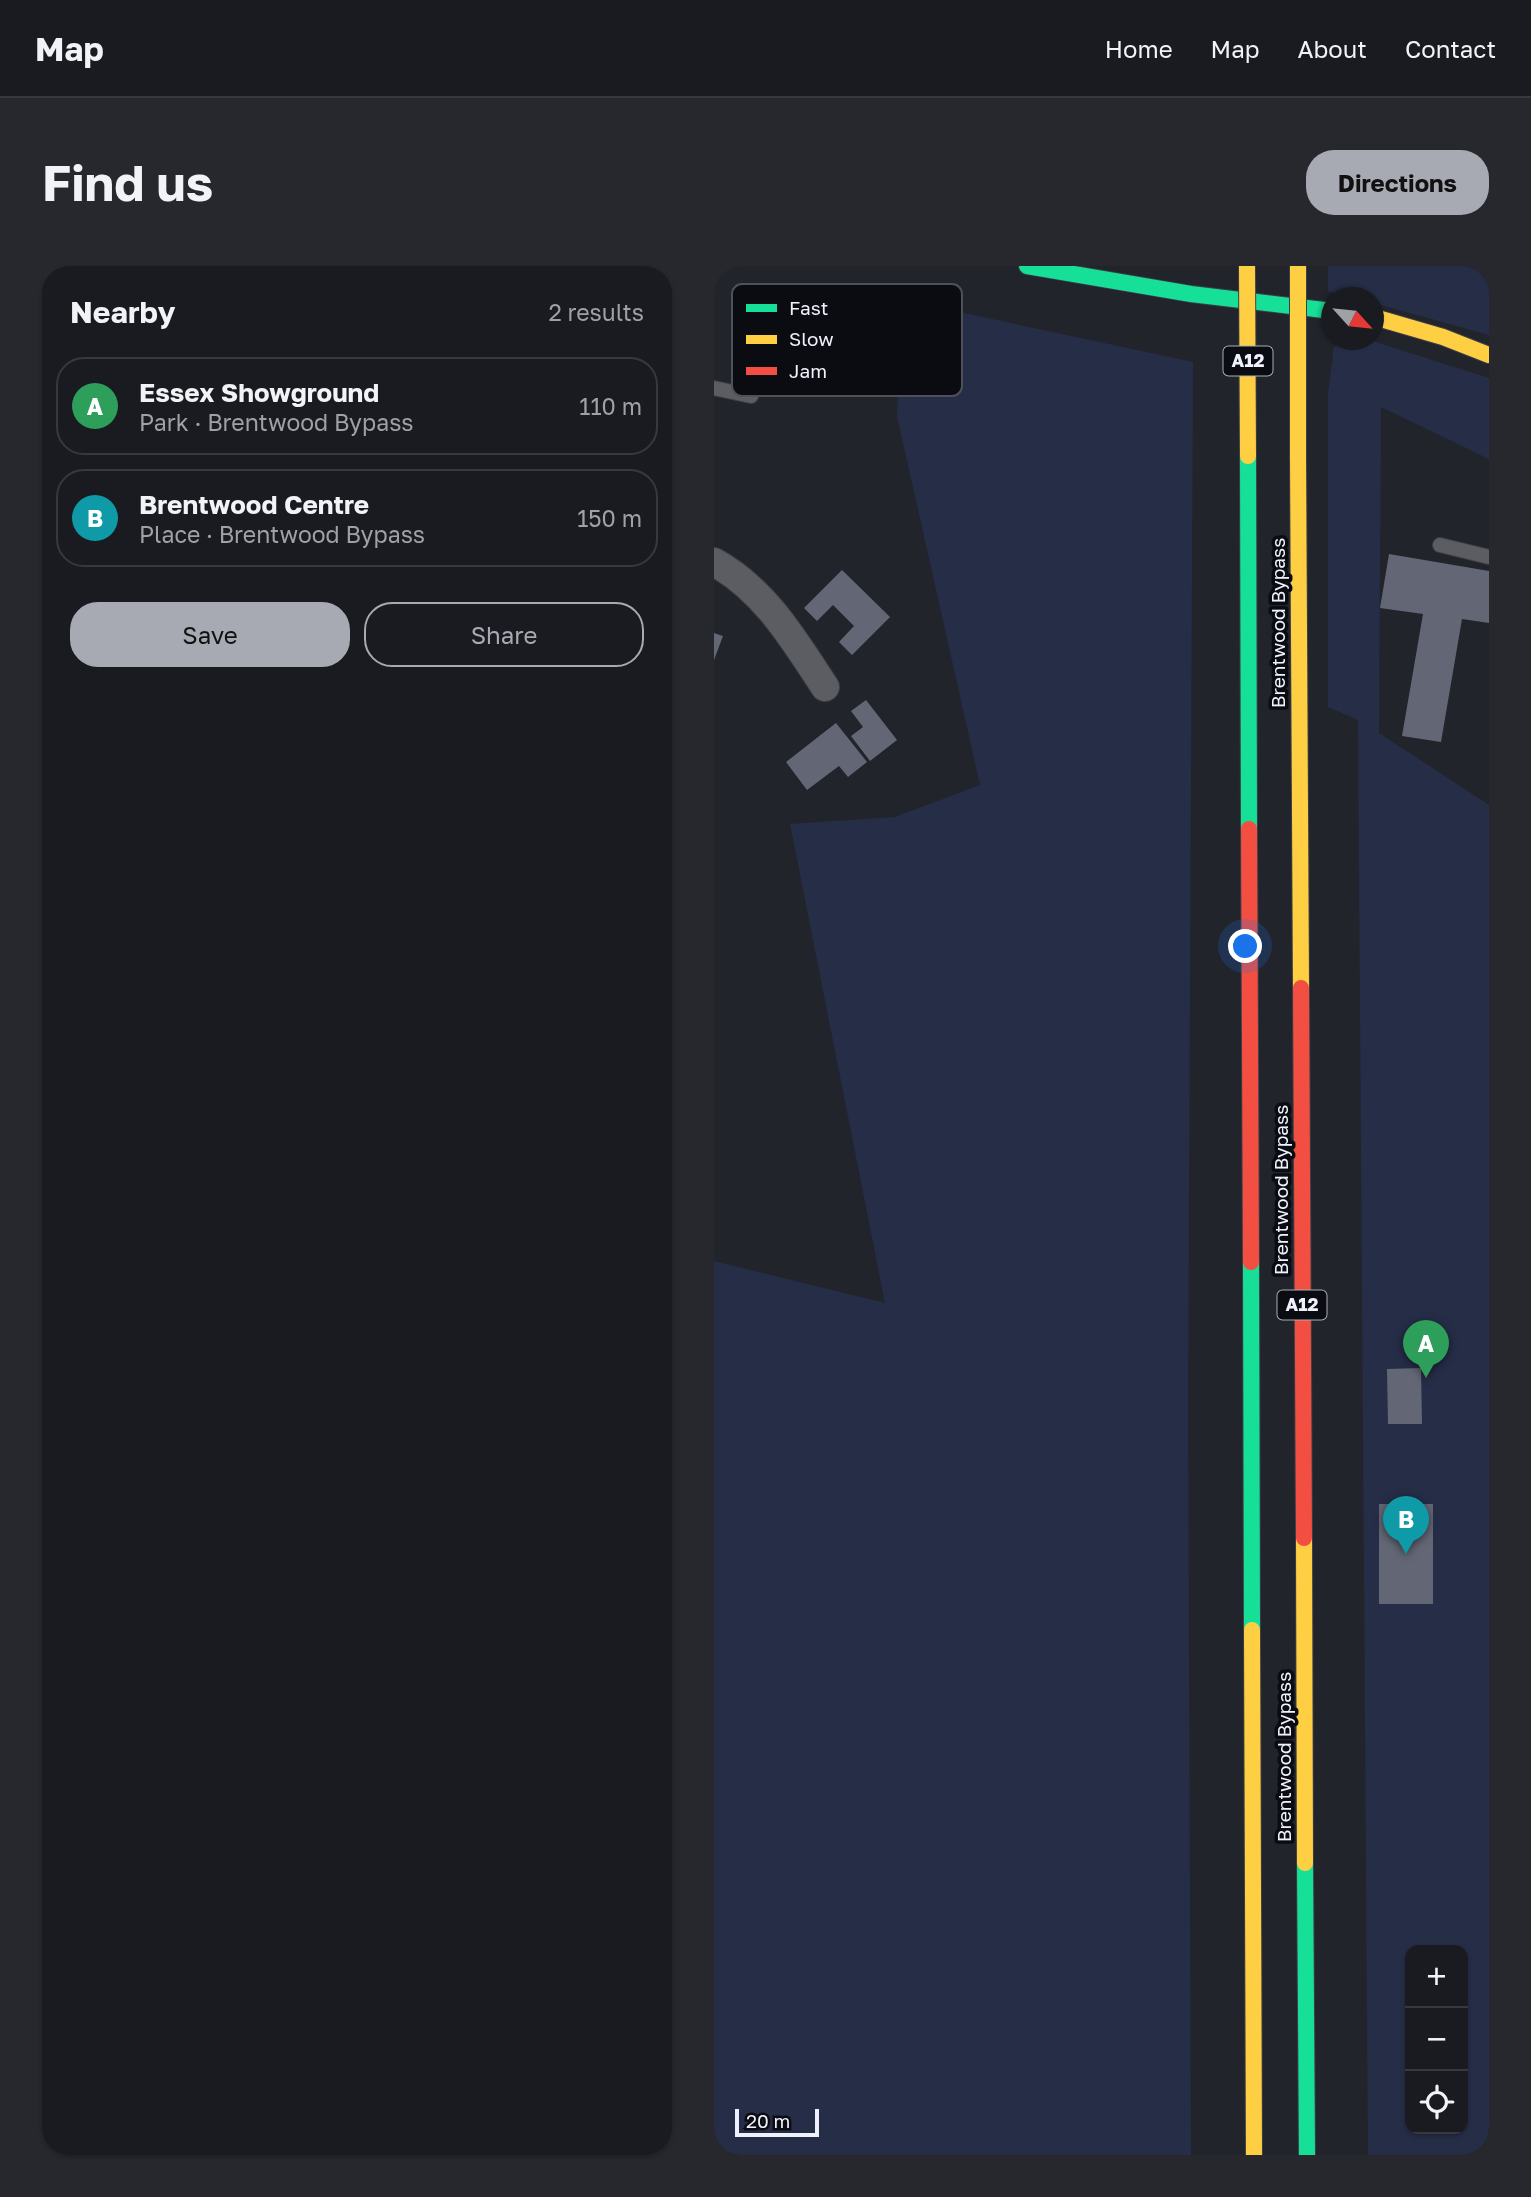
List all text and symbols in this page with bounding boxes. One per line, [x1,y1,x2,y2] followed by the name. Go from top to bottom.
[35,29,104,68] text: Map
[1105,34,1173,63] text: Home
[1211,34,1260,63] text: Map
[1298,34,1367,63] text: About
[1405,34,1496,63] text: Contact
[1306,150,1489,215] button: Directions
[42,153,213,212] text: Find us
[732,284,962,396] legend
[1321,287,1384,350] north arrow
[70,294,175,330] text: Nearby
[789,296,828,319] text: Fast
[548,298,644,326] text: 2 results
[789,327,834,350] text: Slow
[1224,346,1272,376] road number: A12
[789,359,827,382] text: Jam
[139,377,379,408] text: Essex Showground
[87,392,103,420] text: A
[579,392,642,420] text: 110 m
[139,408,414,436] text: Park · Brentwood Bypass
[139,489,369,520] text: Brentwood Centre
[87,504,103,532] text: B
[577,504,642,532] text: 150 m
[139,520,425,548] text: Place · Brentwood Bypass
[1266,538,1289,708] street label: Brentwood Bypass
[70,602,350,667] button: Save
[364,602,644,667] button: Share
[1228,929,1262,963] your location
[1269,1105,1292,1275] street label: Brentwood Bypass
[1278,1290,1326,1320] road number: A12
[1403,1320,1449,1378] pin: A
[1383,1496,1429,1554] pin: B
[1272,1672,1295,1842] street label: Brentwood Bypass
[1405,1945,1468,2134] map controls
[1405,1945,1468,2008] button: +
[1405,2008,1468,2071] button: −
[1405,2071,1468,2134] button: locate
[735,2106,819,2138] scale bar
[746,2109,790,2132] text: 20 m

